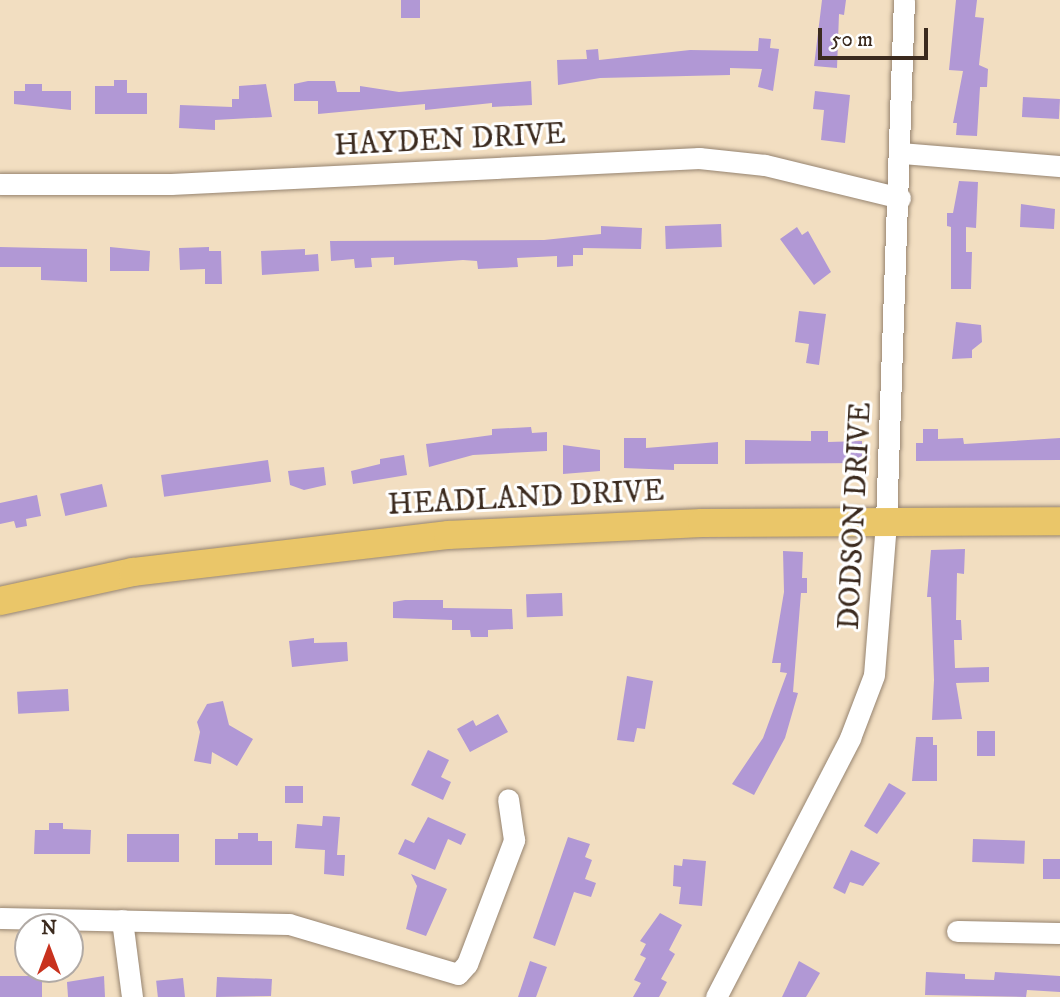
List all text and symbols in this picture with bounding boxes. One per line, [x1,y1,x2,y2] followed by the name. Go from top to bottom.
[822,14,932,58] scale bar
[831,27,873,53] text: 50 m
[333,117,567,165] street label: HAYDEN DRIVE
[832,401,880,631] street label: DODSON DRIVE
[387,474,665,524] street label: HEADLAND DRIVE
[14,913,84,983] north arrow
[41,917,57,940] text: N

